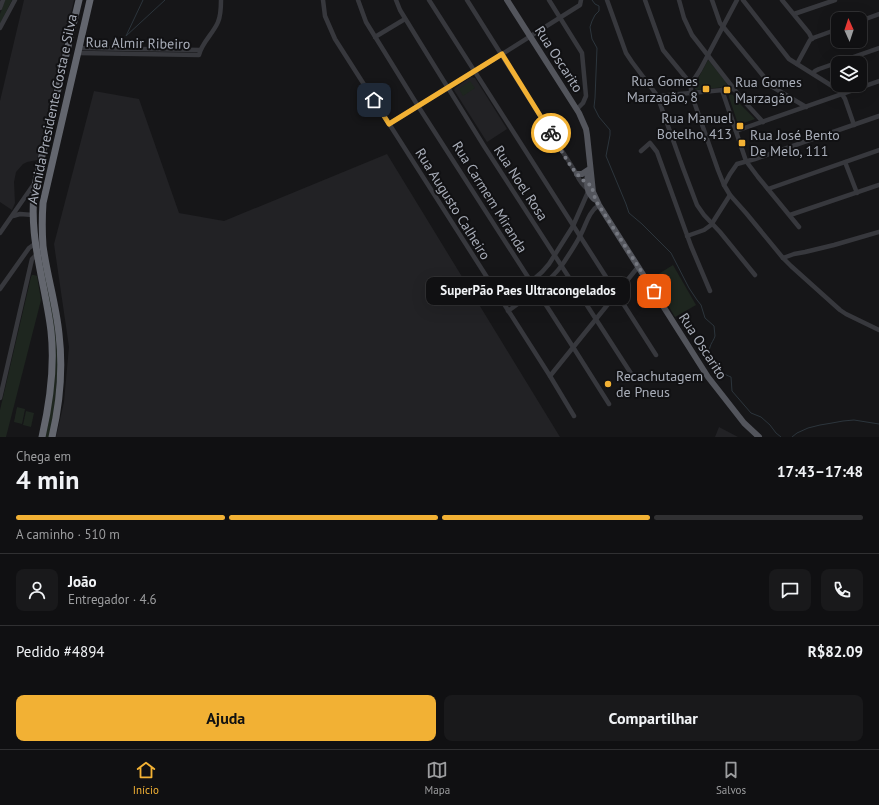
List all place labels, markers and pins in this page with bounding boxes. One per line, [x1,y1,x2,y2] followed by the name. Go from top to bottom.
[627,72,698,106] place label: Rua Gomes Marzagão, 8
[735,73,802,107] place label: Rua Gomes Marzagão
[357,83,391,117] pin
[701,84,711,94] marker: Rua Gomes Marzagão, 8
[722,85,732,95] marker: Rua Gomes Marzagão
[657,109,732,143] place label: Rua Manuel Botelho, 413
[735,121,745,131] marker: Rua Manuel Botelho, 413
[750,126,840,160] place label: Rua José Bento De Melo, 111
[737,138,747,148] marker: Rua José Bento De Melo, 111
[637,274,671,308] pin
[426,277,630,305] callout: SuperPão Paes Ultracongelados
[616,367,703,401] place label: Recachutagem de Pneus
[603,379,613,389] marker: Recachutagem de Pneus

